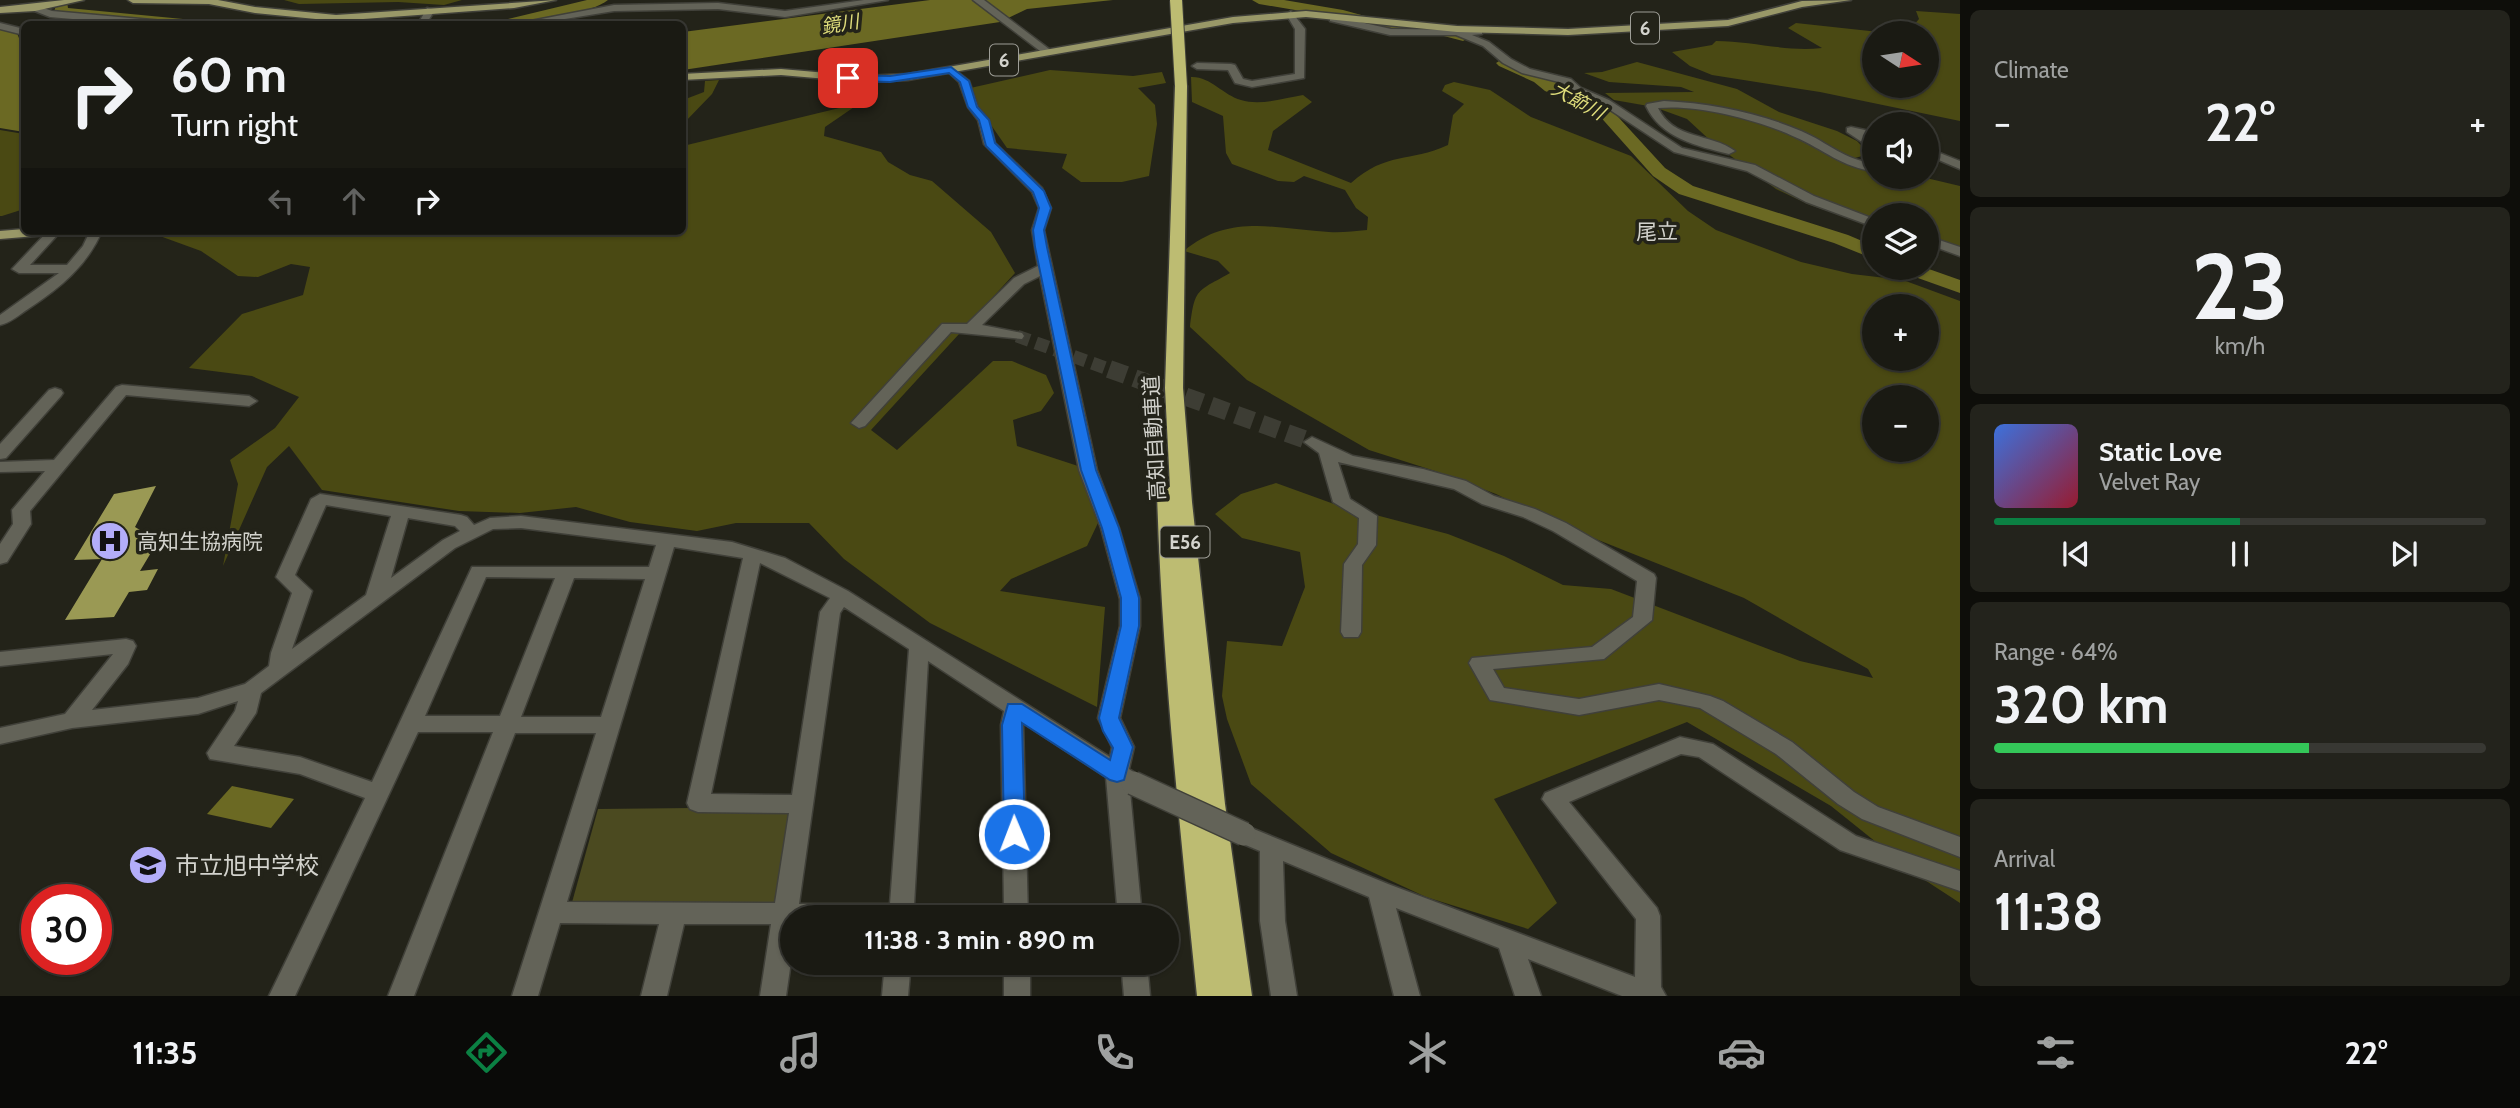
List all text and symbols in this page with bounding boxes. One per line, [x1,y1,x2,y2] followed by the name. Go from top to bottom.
[819,9,863,38] water label: 鏡川
[1631,12,1659,44] road number: 6
[1862,21,1939,98] north arrow
[1862,21,1939,462] map controls
[990,44,1018,76] road number: 6
[171,45,287,104] text: 60 m
[818,48,878,108] pin
[56,49,147,140] icon: right
[1994,56,2069,84] text: Climate
[829,59,867,97] icon: arrive
[1547,77,1610,126] water label: 大節川
[2205,91,2275,154] text: 22°
[1994,99,2011,146] text: −
[2469,99,2486,146] text: +
[171,105,298,144] text: Turn right
[1862,112,1939,189] button: sound
[262,182,300,220] icon: left
[335,182,373,220] icon: ahead
[408,182,446,220] icon: right
[1862,203,1939,280] button: layers
[1636,219,1678,244] district label: 尾立
[2191,231,2289,342] text: 23
[1862,294,1939,371] button: +
[2215,332,2265,360] text: km/h
[1138,374,1170,502] street label: 高知自動車道
[1862,385,1939,462] button: −
[2099,436,2222,468] text: Static Love
[2099,468,2200,496] text: Velvet Ray
[89,520,131,562] hospital icon: 高知生協病院
[1160,526,1210,558] road number: E56
[137,529,263,554] place label: 高知生協病院
[2057,535,2095,573] icon: previous
[2221,535,2259,573] icon: pause
[2385,535,2423,573] icon: next
[1994,638,2118,666] text: Range · 64%
[1994,673,2168,736] text: 320 km
[977,797,1051,871] position arrow
[127,844,169,886] school or university icon: 市立旭中学校
[1994,845,2055,873] text: Arrival
[175,851,319,880] place label: 市立旭中学校
[1994,880,2103,943] text: 11:38
[21,884,112,975] speed limit sign: 30
[864,924,1095,956] text: 11:38 · 3 min · 890 m
[462,1028,511,1077] icon: directions
[776,1028,825,1077] icon: music
[1090,1028,1139,1077] icon: phone
[1403,1028,1452,1077] icon: climate
[1717,1028,1766,1077] icon: car
[2031,1028,2080,1077] icon: filters
[132,1033,198,1072] text: 11:35
[2344,1033,2388,1072] text: 22°

